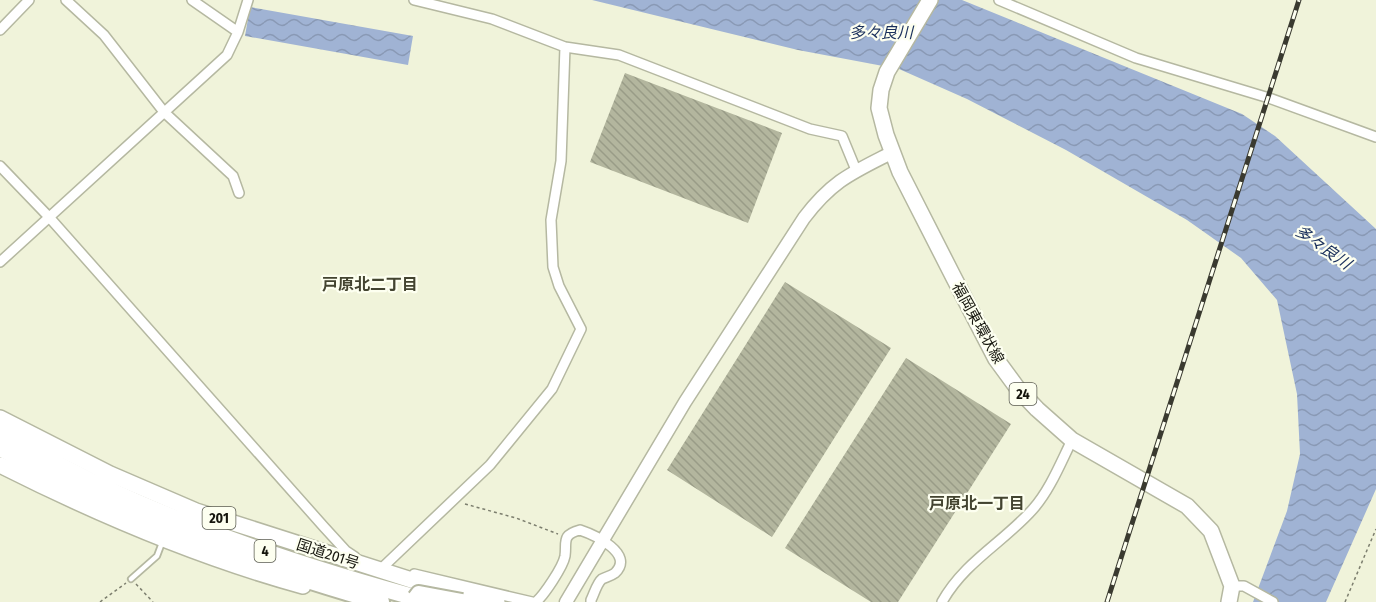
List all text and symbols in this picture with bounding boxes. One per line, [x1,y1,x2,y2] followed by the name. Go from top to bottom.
[849,23,915,42] water label: 多々良川
[1291,221,1356,274] water label: 多々良川
[322,275,418,294] district label: 戸原北二丁目
[948,279,1008,367] street label: 福岡東環状線
[1010,383,1036,405] road number: 24
[929,494,1025,513] district label: 戸原北一丁目
[202,507,236,529] road number: 201
[294,535,362,573] street label: 国道201号
[254,540,276,562] road number: 4

